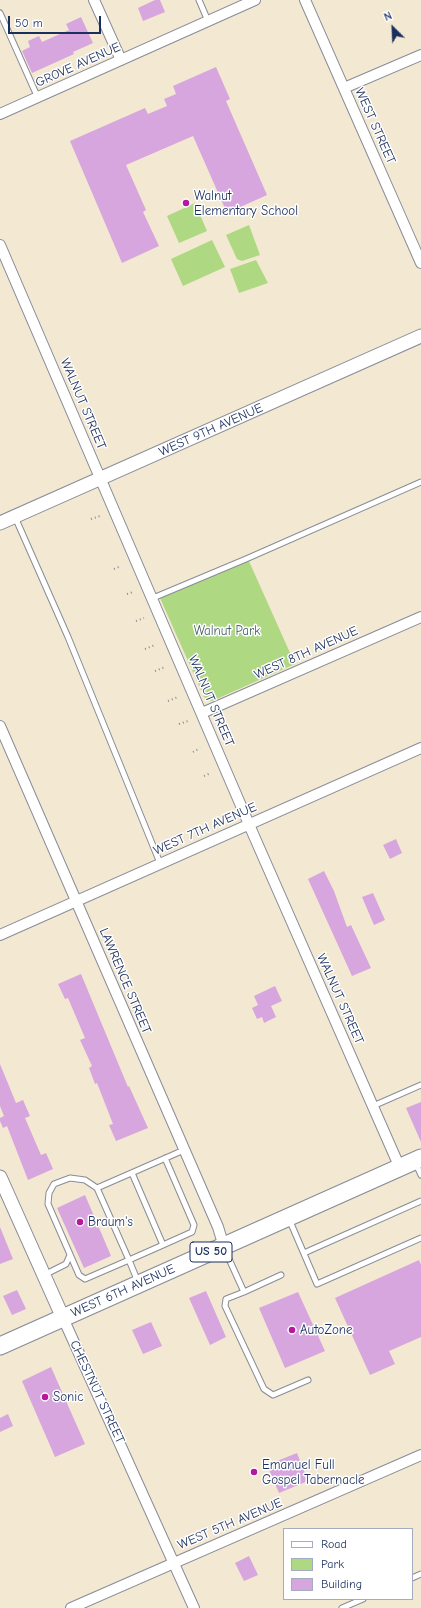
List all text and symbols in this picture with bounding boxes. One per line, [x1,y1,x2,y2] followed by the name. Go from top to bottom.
[10,8,103,34] scale bar
[373,8,413,48] north arrow
[382,9,394,24] text: N
[15,16,43,30] text: 50 m
[33,39,123,91] street label: GROVE AVENUE
[351,86,399,166] street label: WEST STREET
[194,188,298,219] place label: Walnut Elementary School
[181,198,191,208] marker: Walnut Elementary School
[57,356,109,452] street label: WALNUT STREET
[157,400,265,460] street label: WEST 9TH AVENUE
[194,623,260,639] park label: Walnut Park
[252,623,360,683] street label: WEST 8TH AVENUE
[185,653,237,749] street label: WALNUT STREET
[151,799,259,859] street label: WEST 7TH AVENUE
[96,926,154,1036] street label: LAWRENCE STREET
[313,951,367,1047] street label: WALNUT STREET
[88,1214,133,1230] place label: Braum's
[75,1217,85,1227] marker: Braum's
[190,1242,232,1262] road number: US 50
[69,1261,177,1321] street label: WEST 6TH AVENUE
[300,1322,353,1338] place label: AutoZone
[287,1325,297,1335] marker: AutoZone
[66,1338,128,1446] street label: CHESTNUT STREET
[53,1389,83,1405] place label: Sonic
[40,1392,50,1402] marker: Sonic
[262,1457,365,1488] place label: Emanuel Full Gospel Tabernacle
[249,1467,259,1477] marker: Emanuel Full Gospel Tabernacle
[175,1495,285,1553] street label: WEST 5TH AVENUE
[283,1528,413,1600] legend
[321,1537,347,1551] text: Road
[321,1557,344,1571] text: Park
[321,1577,362,1591] text: Building

